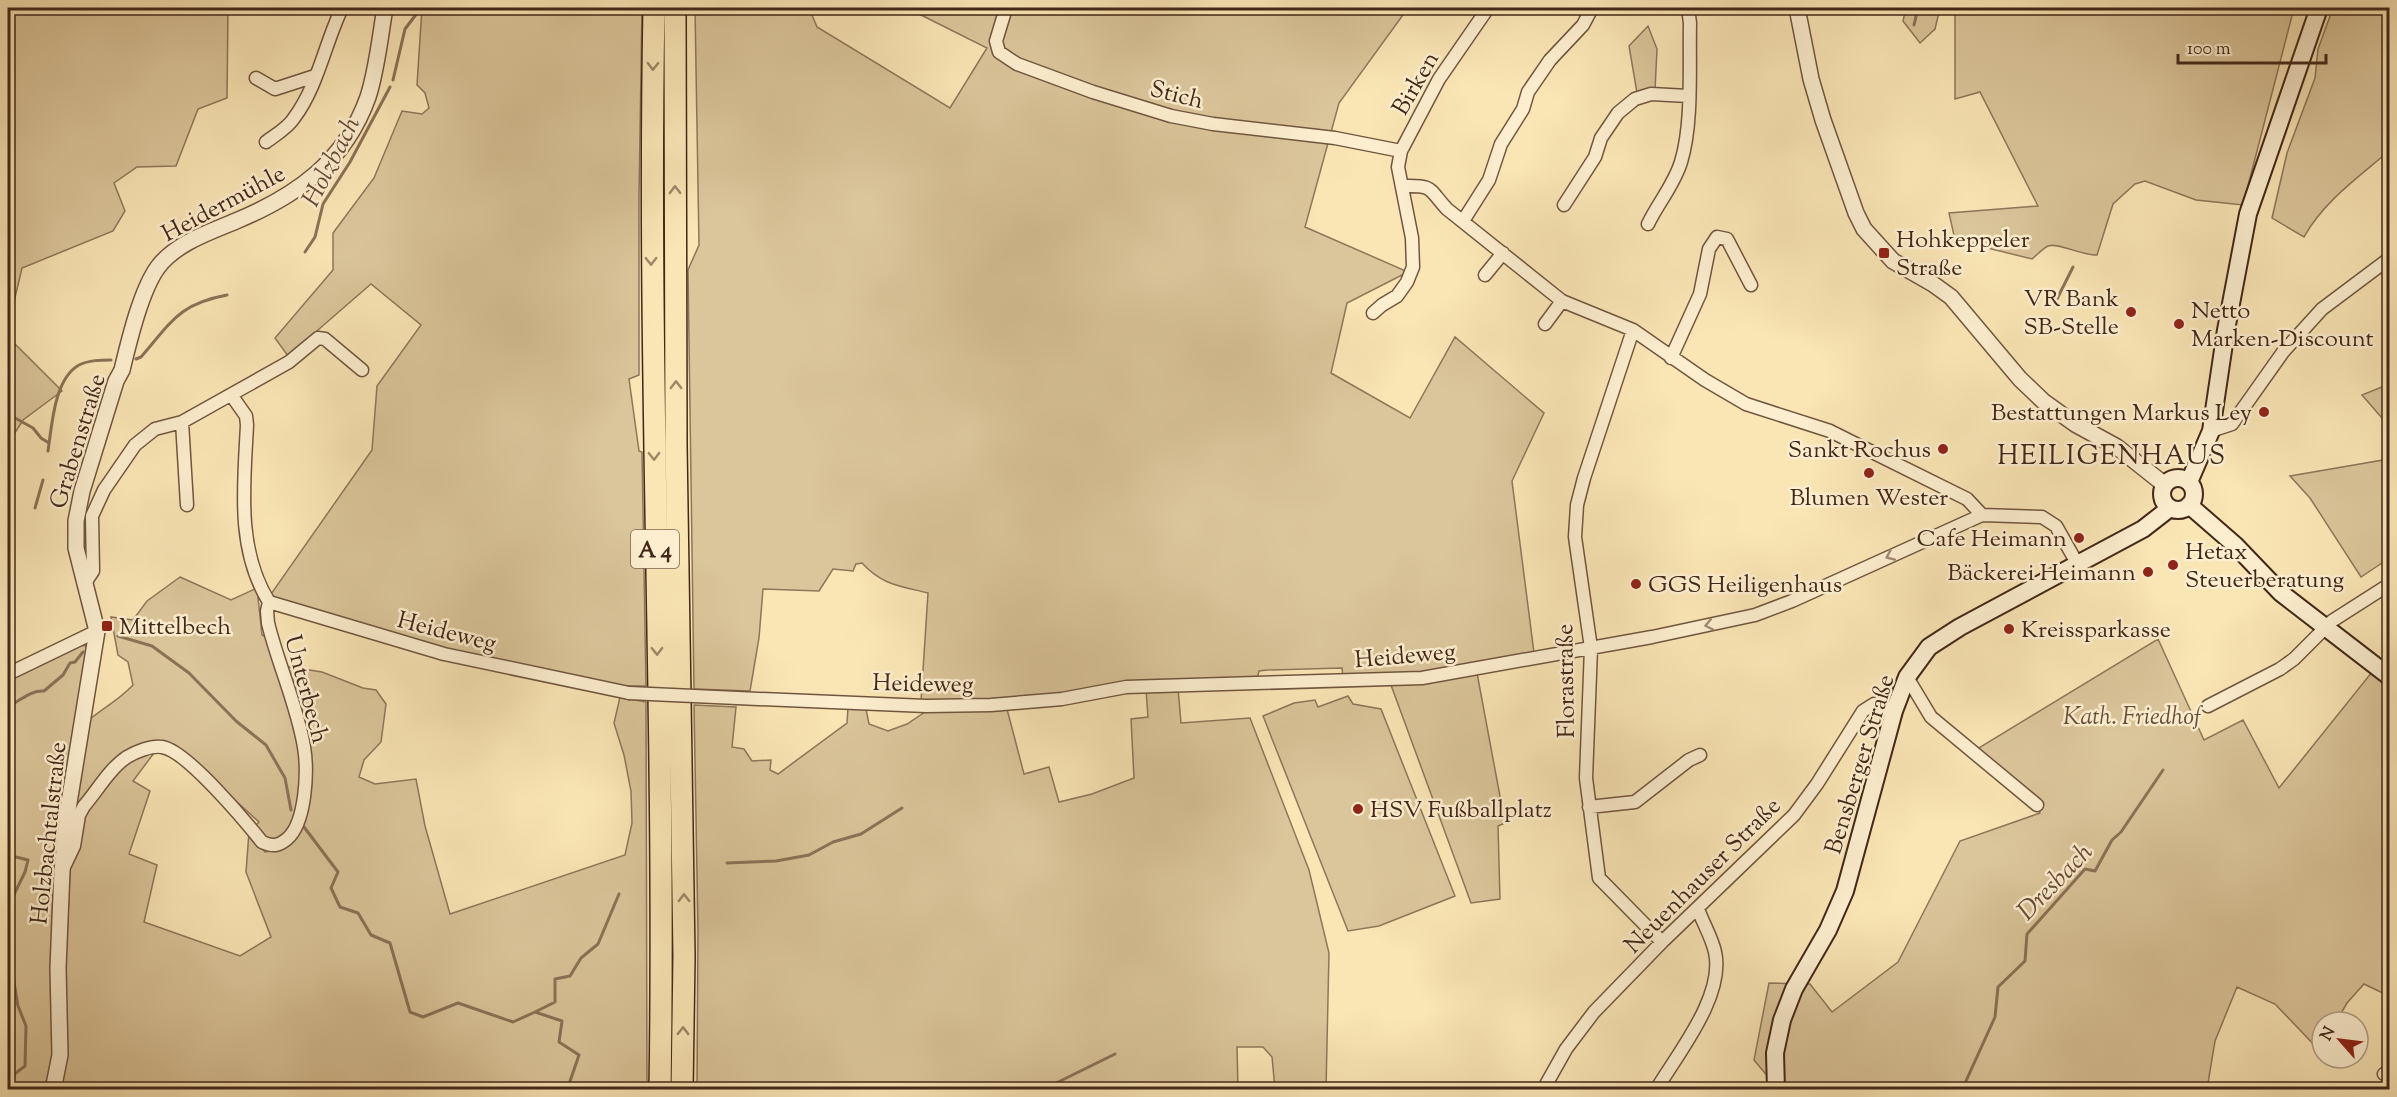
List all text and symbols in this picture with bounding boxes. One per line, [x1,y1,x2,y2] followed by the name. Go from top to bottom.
[2178,27,2326,65] scale bar
[2187,37,2231,63] text: 100 m
[1385,46,1449,122] street label: Birken
[646,61,659,70] one-way arrow
[1146,73,1207,119] street label: Stich
[294,110,371,214] water label: Holzbach
[156,158,292,252] street label: Heidermühle
[669,186,681,195] one-way arrow
[1896,224,2030,286] place label: Hohkeppeler Straße
[1877,246,1891,260] marker: Hohkeppeler Straße
[645,256,658,265] one-way arrow
[2024,283,2119,345] place label: VR Bank SB-Stelle
[2191,295,2374,357] place label: Netto Marken-Discount
[2124,305,2138,319] marker: VR Bank SB-Stelle
[2172,317,2186,331] marker: Netto Marken-Discount
[42,370,116,513] street label: Grabenstraße
[670,381,682,390] one-way arrow
[1991,397,2252,431] place label: Bestattungen Markus Ley
[2257,405,2271,419] marker: Bestattungen Markus Ley
[1788,434,1931,468] place label: Sankt Rochus
[1997,438,2227,477] district label: HEILIGENHAUS
[1936,442,1950,456] marker: Sankt Rochus
[648,451,660,460] one-way arrow
[1862,466,1876,480] marker: Blumen Wester
[1790,482,1948,516] place label: Blumen Wester
[1917,523,2067,557] place label: Cafe Heimann
[631,530,679,568] road number: A 4
[2072,531,2086,545] marker: Cafe Heimann
[2185,536,2345,598] place label: Hetax Steuerberatung
[1886,549,1897,561] one-way arrow
[1947,557,2136,591] place label: Bäckerei Heimann
[2166,558,2180,572] marker: Hetax Steuerberatung
[2141,565,2155,579] marker: Bäckerei Heimann
[1648,569,1842,603] place label: GGS Heiligenhaus
[1629,577,1643,591] marker: GGS Heiligenhaus
[393,604,500,662] street label: Heideweg
[119,611,231,645] place label: Mittelbech
[2021,614,2171,648] place label: Kreissparkasse
[1704,618,1714,631] one-way arrow
[100,619,114,633] marker: Mittelbech
[2002,622,2016,636] marker: Kreissparkasse
[1549,623,1585,738] street label: Florastraße
[274,632,336,747] street label: Unterbech
[1353,636,1457,678] street label: Heideweg
[651,646,663,655] one-way arrow
[872,667,974,703] street label: Heideweg
[1817,671,1904,859] street label: Bensberger Straße
[2063,701,2204,735] park label: Kath. Friedhof
[23,740,76,926] street label: Holzbachtalstraße
[1618,791,1789,962] street label: Neuenhauser Straße
[1370,794,1552,828] place label: HSV Fußballplatz
[1351,802,1365,816] marker: HSV Fußballplatz
[2009,835,2102,930] water label: Dresbach
[677,893,690,902] one-way arrow
[2310,1010,2370,1070] north arrow
[2316,1023,2342,1045] text: N
[677,1027,689,1036] one-way arrow

